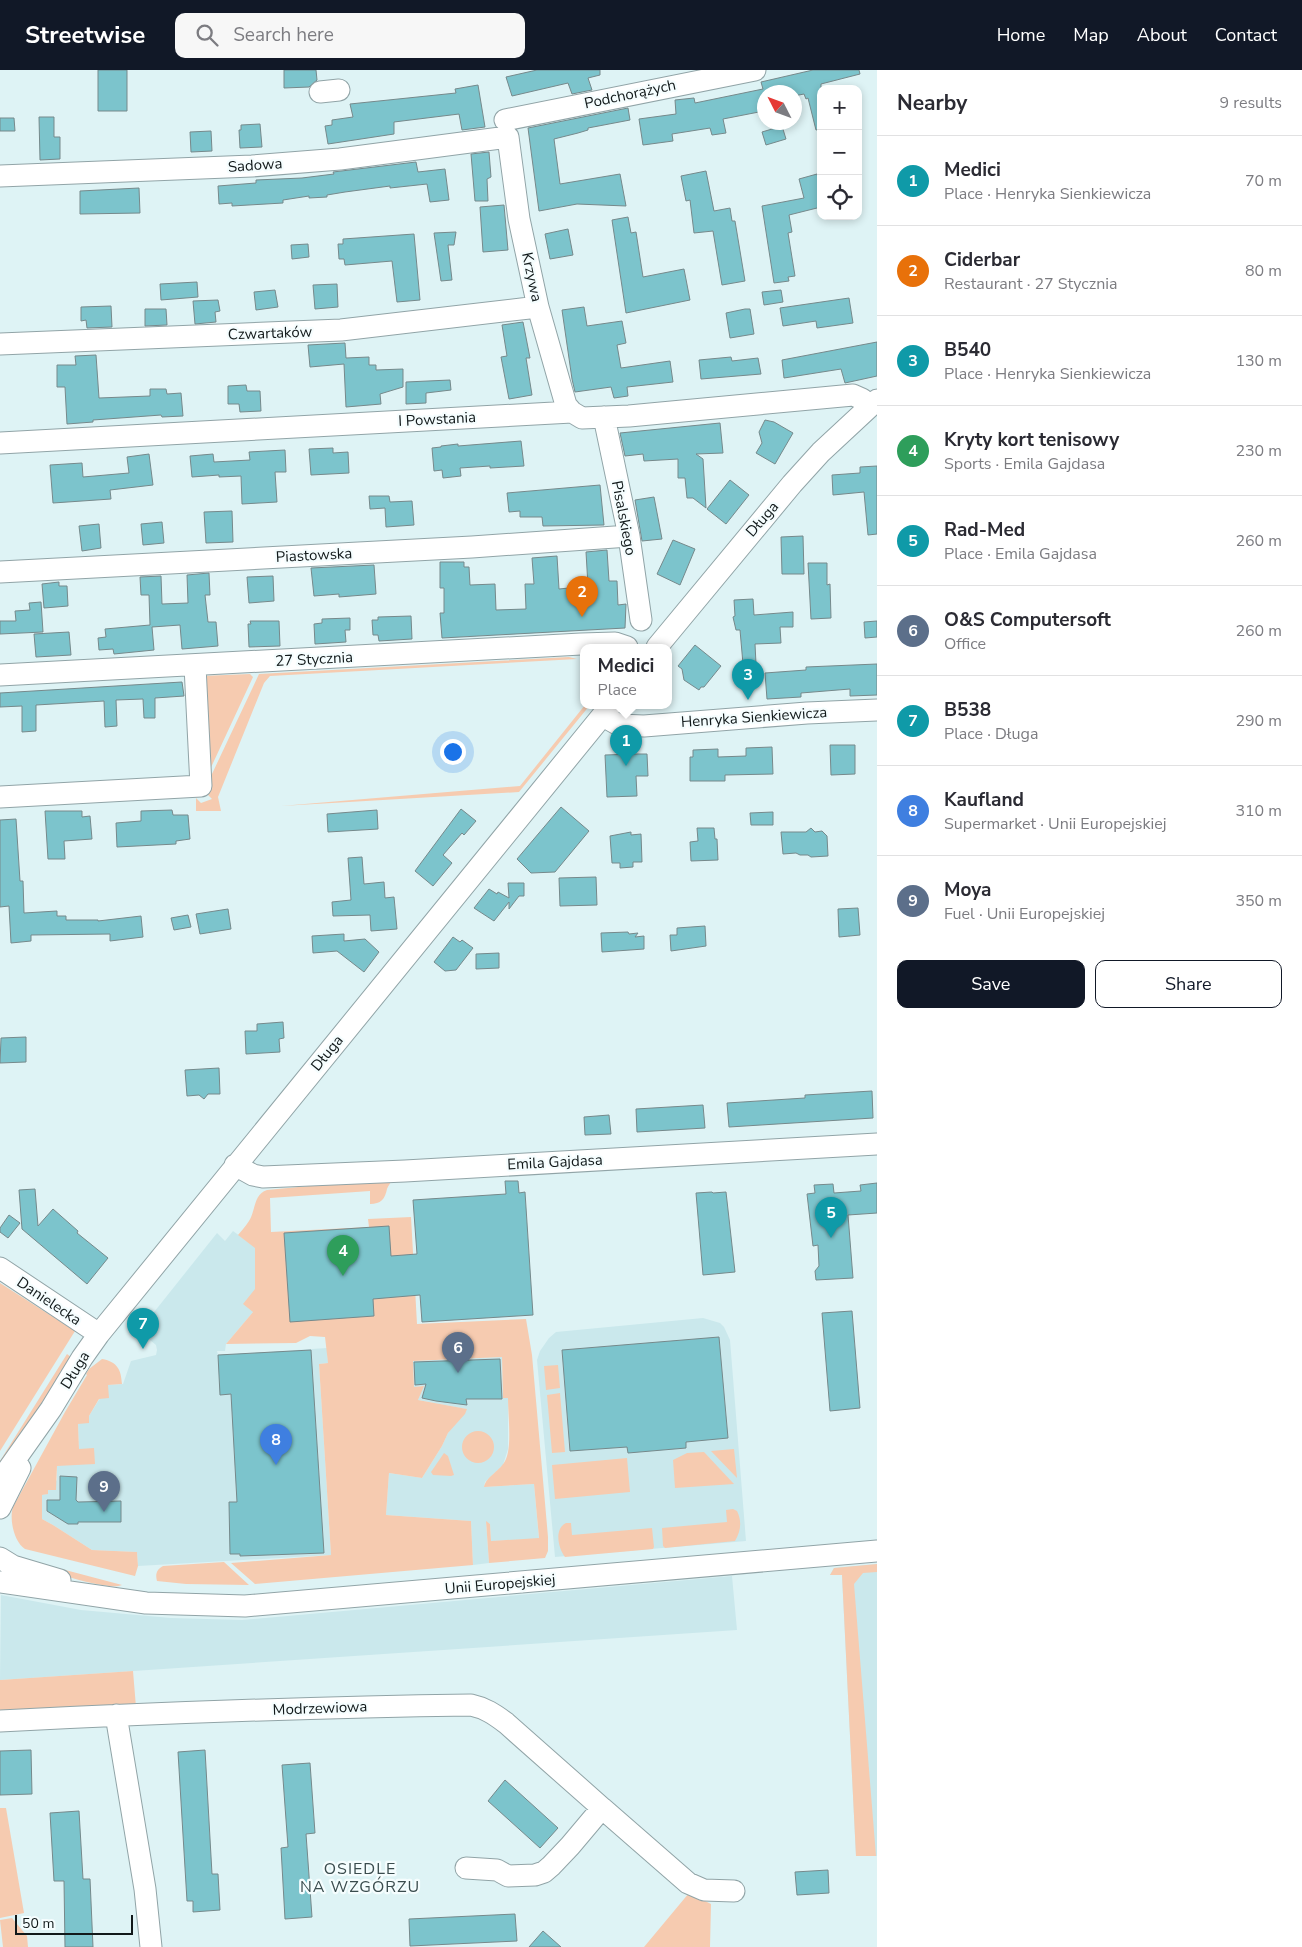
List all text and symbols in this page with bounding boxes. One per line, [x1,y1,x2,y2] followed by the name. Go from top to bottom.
[175,13,525,58] search box
[25,19,145,51] text: Streetwise
[193,21,221,49] icon: search
[233,22,334,48] text: Search here
[997,23,1045,47] text: Home
[1073,23,1109,47] text: Map
[1137,23,1187,47] text: About
[1215,23,1277,47] text: Contact
[582,75,678,113] street label: Podchorążych
[757,85,802,130] north arrow
[817,85,862,220] map controls
[817,85,862,130] button: +
[897,89,967,117] text: Nearby
[1220,92,1282,114] text: 9 results
[817,130,862,175] button: −
[227,153,283,177] street label: Sadowa
[944,157,1001,183] text: Medici
[908,170,918,192] text: 1
[1245,170,1282,192] text: 70 m
[817,175,862,220] button: locate
[944,183,1151,205] text: Place · Henryka Sienkiewicza
[944,247,1020,273] text: Ciderbar
[517,250,547,304] street label: Krzywa
[908,260,918,282] text: 2
[1245,260,1282,282] text: 80 m
[944,273,1117,295] text: Restaurant · 27 Stycznia
[228,322,313,344] street label: Czwartaków
[944,337,991,363] text: B540
[908,350,918,372] text: 3
[1235,350,1282,372] text: 130 m
[944,363,1151,385] text: Place · Henryka Sienkiewicza
[398,407,476,431] street label: I Powstania
[944,427,1119,453] text: Kryty kort tenisowy
[908,440,918,462] text: 4
[1235,440,1282,462] text: 230 m
[944,453,1105,475] text: Sports · Emila Gajdasa
[607,479,641,557] street label: Pisalskiego
[741,497,783,541] street label: Długa
[944,517,1025,543] text: Rad-Med
[908,530,918,552] text: 5
[1235,530,1282,552] text: 260 m
[275,543,353,567] street label: Piastowska
[944,543,1097,565] text: Place · Emila Gajdasa
[566,576,598,617] pin: 2
[944,607,1111,633] text: O&S Computersoft
[908,620,918,642] text: 6
[1235,620,1282,642] text: 260 m
[944,633,986,655] text: Office
[580,644,672,709] popup
[275,647,353,671] street label: 27 Stycznia
[598,653,654,679] text: Medici
[732,659,764,700] pin: 3
[598,679,637,701] text: Place
[944,697,991,723] text: B538
[680,702,828,732] street label: Henryka Sienkiewicza
[908,710,918,732] text: 7
[1235,710,1282,732] text: 290 m
[944,723,1038,745] text: Place · Długa
[610,725,642,766] pin: 1
[440,739,466,765] your location
[944,787,1024,813] text: Kaufland
[908,800,918,822] text: 8
[1235,800,1282,822] text: 310 m
[944,813,1166,835] text: Supermarket · Unii Europejskiej
[944,877,991,903] text: Moya
[908,890,918,912] text: 9
[1235,890,1282,912] text: 350 m
[944,903,1105,925] text: Fuel · Unii Europejskiej
[897,960,1085,1008] button: Save
[1095,960,1282,1008] button: Share
[306,1031,348,1075] street label: Długa
[507,1150,603,1174] street label: Emila Gajdasa
[815,1197,847,1238] pin: 5
[327,1235,359,1276] pin: 4
[13,1272,85,1330] street label: Danielecka
[127,1308,159,1349] pin: 7
[442,1332,474,1373] pin: 6
[56,1347,94,1393] street label: Długa
[260,1424,292,1465] pin: 8
[88,1471,120,1512] pin: 9
[444,1569,556,1599] street label: Unii Europejskiej
[272,1696,368,1720] street label: Modrzewiowa
[300,1858,420,1898] district label: OSIEDLE NA WZGÓRZU
[15,1912,132,1935] scale bar
[22,1914,54,1933] text: 50 m

